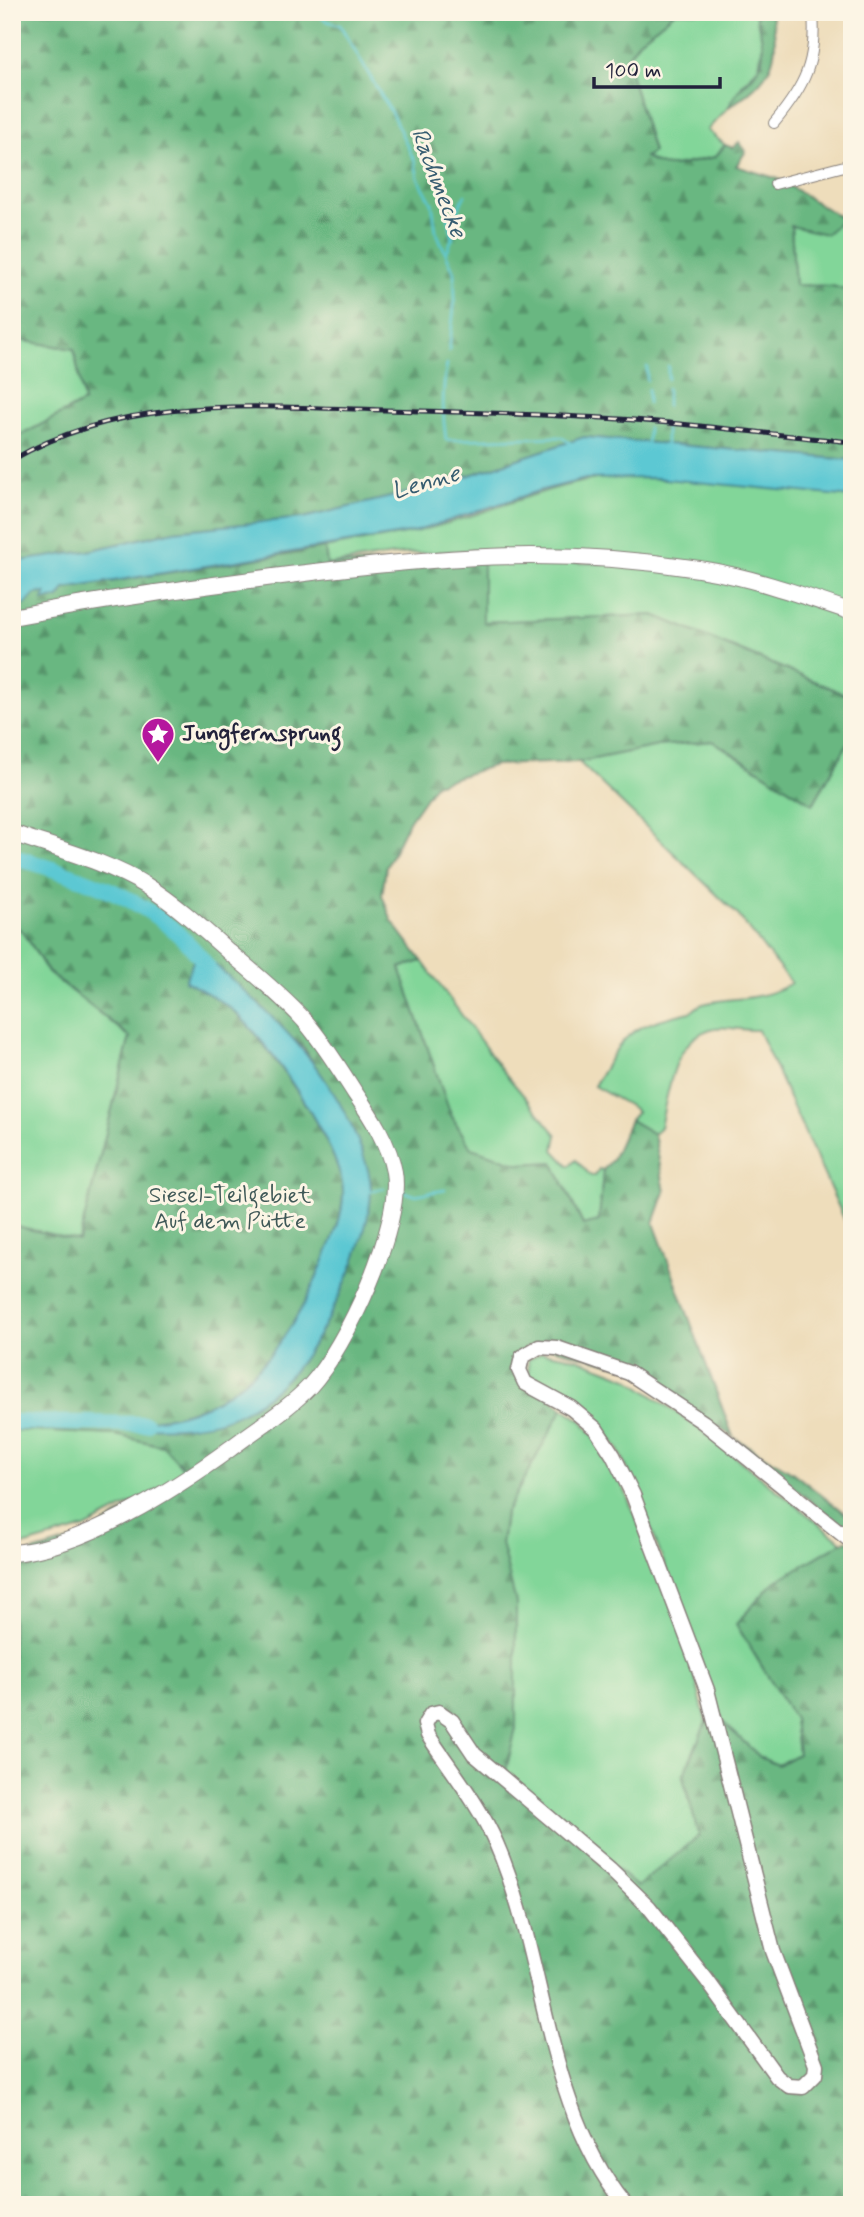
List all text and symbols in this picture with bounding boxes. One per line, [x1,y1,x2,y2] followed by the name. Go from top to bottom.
[594,46,720,90] scale bar
[605,57,661,85] text: 100 m
[403,124,473,243] water label: Rachmecke
[389,458,465,507] water label: Lenne
[139,715,177,764] place icon: Jungfernsprung
[182,719,342,752] place label: Jungfernsprung
[149,1181,312,1237] park label: Siesel-Teilgebiet Auf dem Pütte

